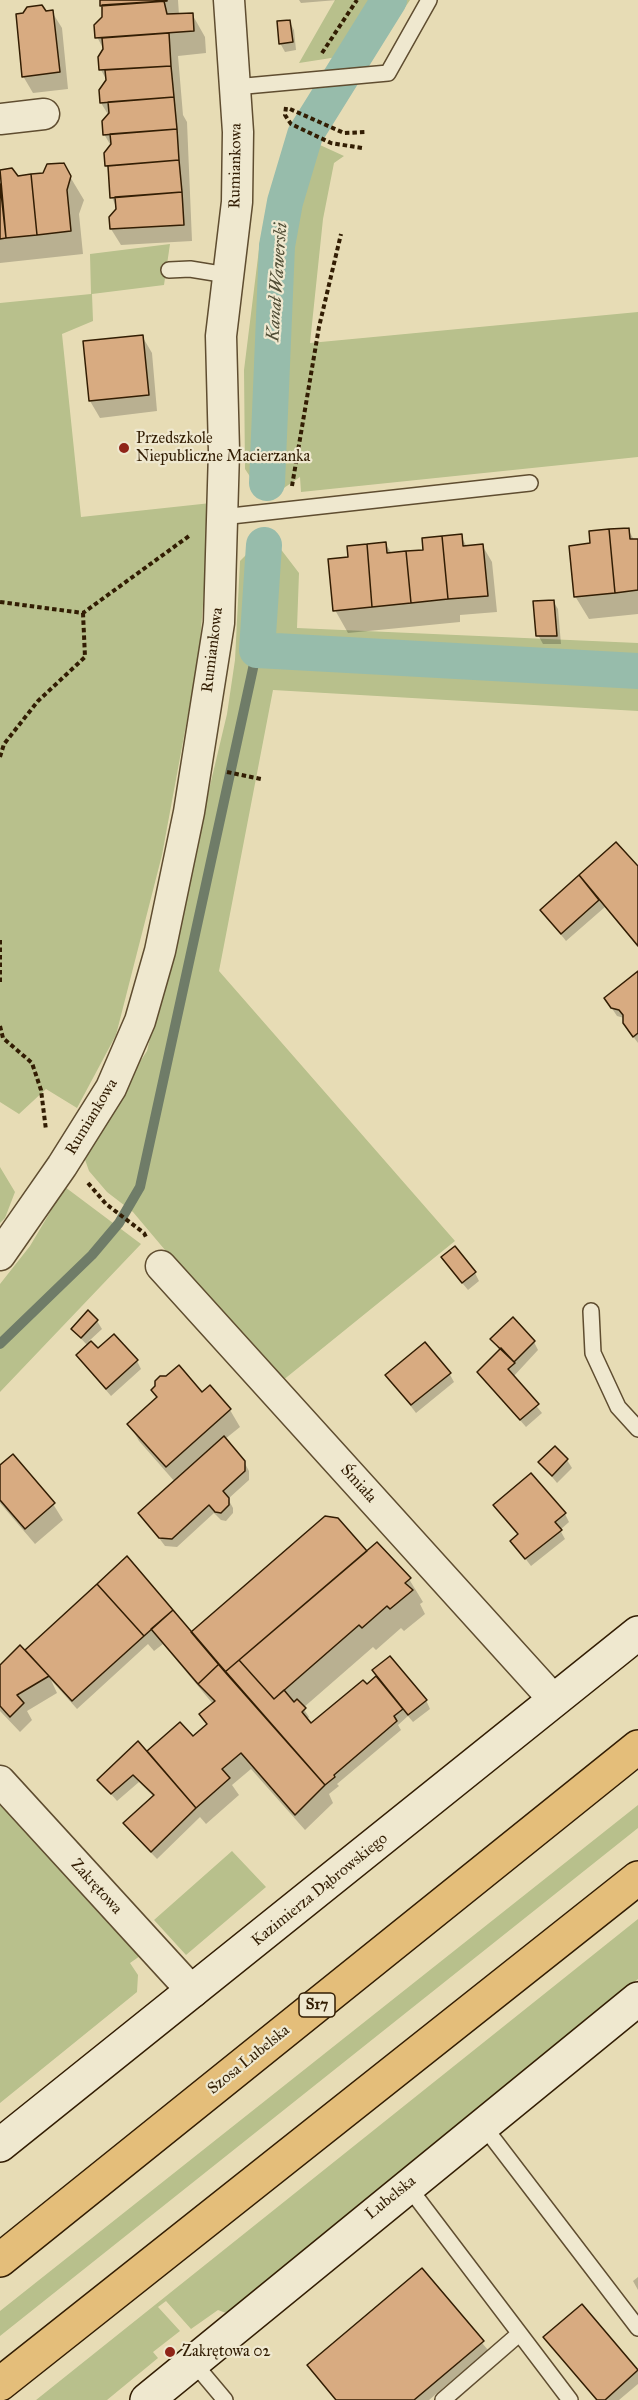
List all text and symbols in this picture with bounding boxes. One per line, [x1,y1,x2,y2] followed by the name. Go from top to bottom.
[226,123,246,209] street label: Rumiankowa
[263,222,293,342] water label: Kanał Wawerski
[136,429,310,467] place label: Przedszkole Niepubliczne Macierzanka
[117,441,131,455] marker: Przedszkole Niepubliczne Macierzanka
[198,606,228,694] street label: Rumiankowa
[62,1075,122,1159] street label: Rumiankowa
[336,1461,380,1507] street label: Śmiała
[248,1829,392,1951] street label: Kazimierza Dąbrowskiego
[66,1855,126,1919] street label: Zakrętowa
[299,1993,335,2017] road number: S17
[204,2021,294,2099] street label: Szosa Lubelska
[362,2172,420,2224] street label: Lubelska
[182,2342,270,2362] place label: Zakrętowa 02
[163,2345,177,2359] marker: Zakrętowa 02

